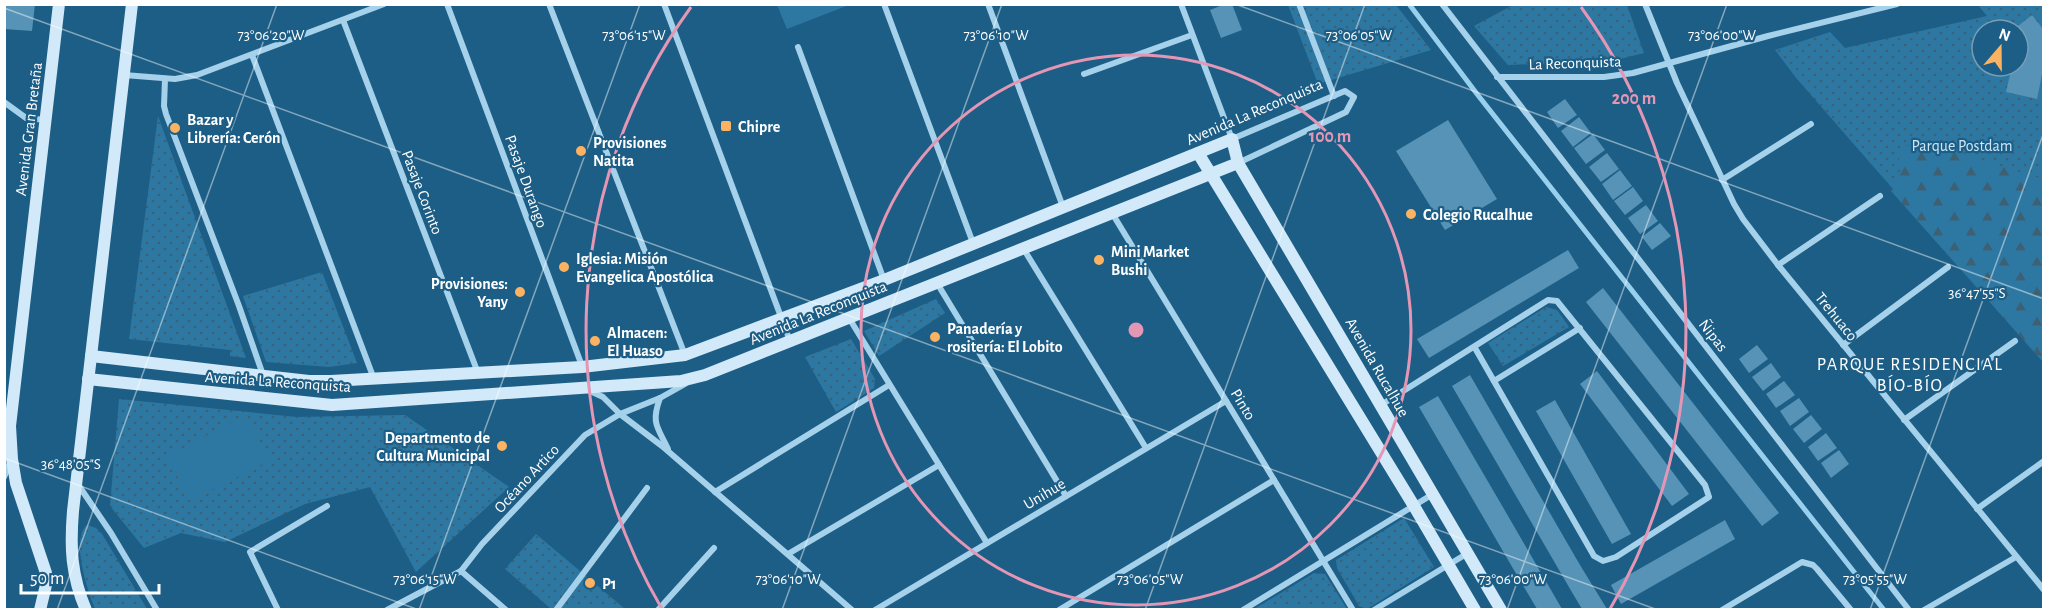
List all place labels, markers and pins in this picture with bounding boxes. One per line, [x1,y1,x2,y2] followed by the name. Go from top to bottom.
[187,112,280,146] place label: Bazar y Librería: Cerón
[719,119,733,133] marker: Chipre
[738,119,781,135] place label: Chipre
[168,121,182,135] marker: Bazar y Librería: Cerón
[593,135,667,169] place label: Provisiones Natita
[574,144,588,158] marker: Provisiones Natita
[1404,207,1418,221] marker: Colegio Rucalhue
[1423,207,1533,223] place label: Colegio Rucalhue
[1111,244,1190,278] place label: Mini Market Bushi
[576,251,714,285] place label: Iglesia: Misión Evangelica Apostólica
[1092,253,1106,267] marker: Mini Market Bushi
[557,260,571,274] marker: Iglesia: Misión Evangelica Apostólica
[431,276,509,311] place label: Provisiones: Yany
[513,285,527,299] marker: Provisiones: Yany
[1126,320,1146,340] centre of rings
[947,321,1063,355] place label: Panadería y rositería: El Lobito
[607,325,667,359] place label: Almacen: El Huaso
[928,330,942,344] marker: Panadería y rositería: El Lobito
[588,334,602,348] marker: Almacen: El Huaso
[376,430,490,464] place label: Departmento de Cultura Municipal
[495,439,509,453] marker: Departmento de Cultura Municipal
[583,576,597,590] marker: P1
[602,576,617,592] place label: P1

